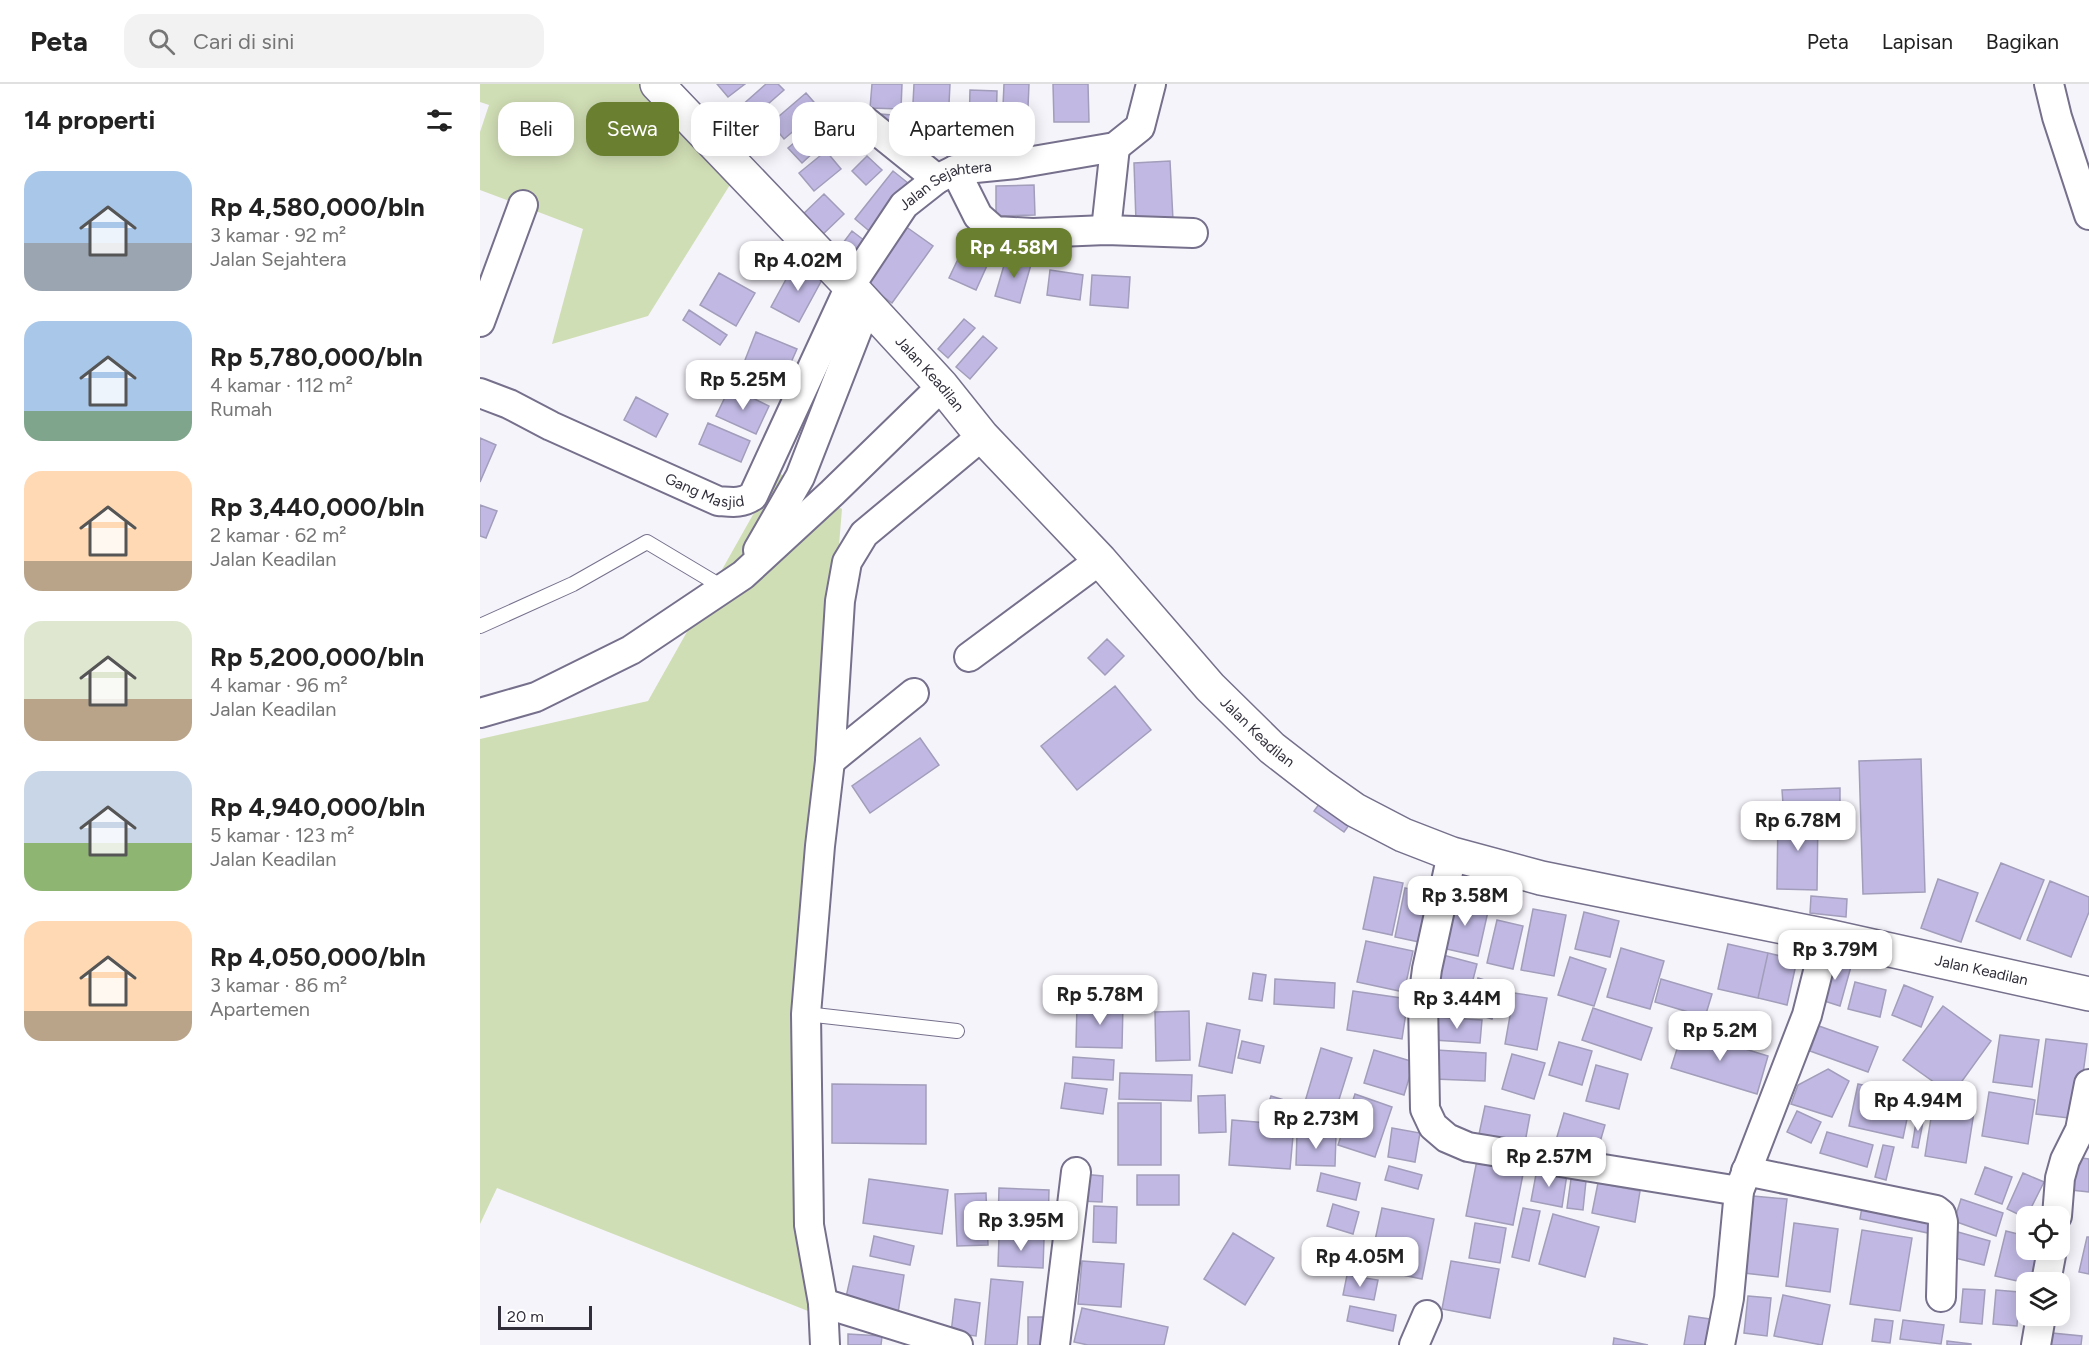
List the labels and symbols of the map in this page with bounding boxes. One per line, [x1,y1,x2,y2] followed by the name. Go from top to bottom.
[896,157,992,214] street label: Jalan Sejahtera
[952,228,1076,279] pin: Rp 4.58M
[736,241,860,292] pin: Rp 4.02M
[892,332,968,415] street label: Jalan Keadilan
[681,360,805,411] pin: Rp 5.25M
[662,469,746,511] street label: Gang Masjid
[1217,693,1298,771] street label: Jalan Keadilan
[1736,801,1860,852] pin: Rp 6.78M
[1403,876,1527,927] pin: Rp 3.58M
[1773,930,1897,981] pin: Rp 3.79M
[1933,951,2030,989] street label: Jalan Keadilan
[1038,975,1162,1026] pin: Rp 5.78M
[1395,979,1519,1030] pin: Rp 3.44M
[1665,1011,1775,1062] pin: Rp 5.2M
[1856,1081,1980,1132] pin: Rp 4.94M
[1254,1099,1378,1150] pin: Rp 2.73M
[1487,1137,1611,1188] pin: Rp 2.57M
[959,1201,1083,1252] pin: Rp 3.95M
[1298,1237,1422,1288] pin: Rp 4.05M
[498,1303,592,1330] scale bar

